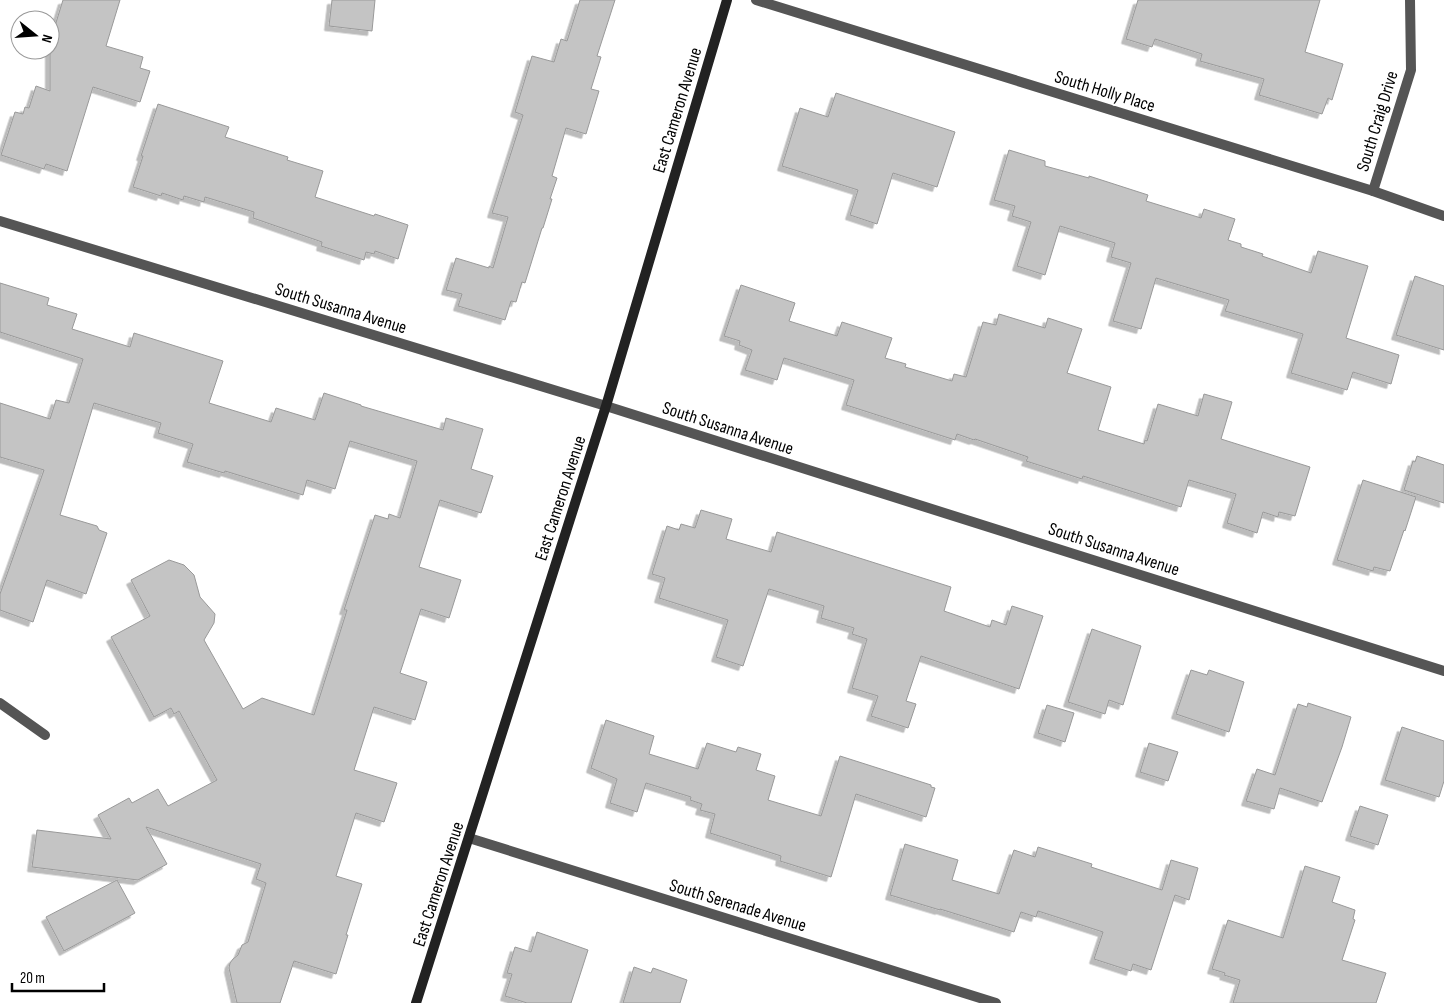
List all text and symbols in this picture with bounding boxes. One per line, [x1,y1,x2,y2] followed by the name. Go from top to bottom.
[10,10,60,60] north arrow
[38,33,56,45] text: N
[648,45,707,175] street label: East Cameron Avenue
[1052,66,1158,117] street label: South Holly Place
[1352,68,1403,174] street label: South Craig Drive
[273,278,409,338] street label: South Susanna Avenue
[660,397,796,460] street label: South Susanna Avenue
[530,433,591,563] street label: East Cameron Avenue
[1046,518,1182,581] street label: South Susanna Avenue
[408,819,469,949] street label: East Cameron Avenue
[667,875,809,936] street label: South Serenade Avenue
[12,960,105,992] scale bar
[20,969,45,988] text: 20 m

